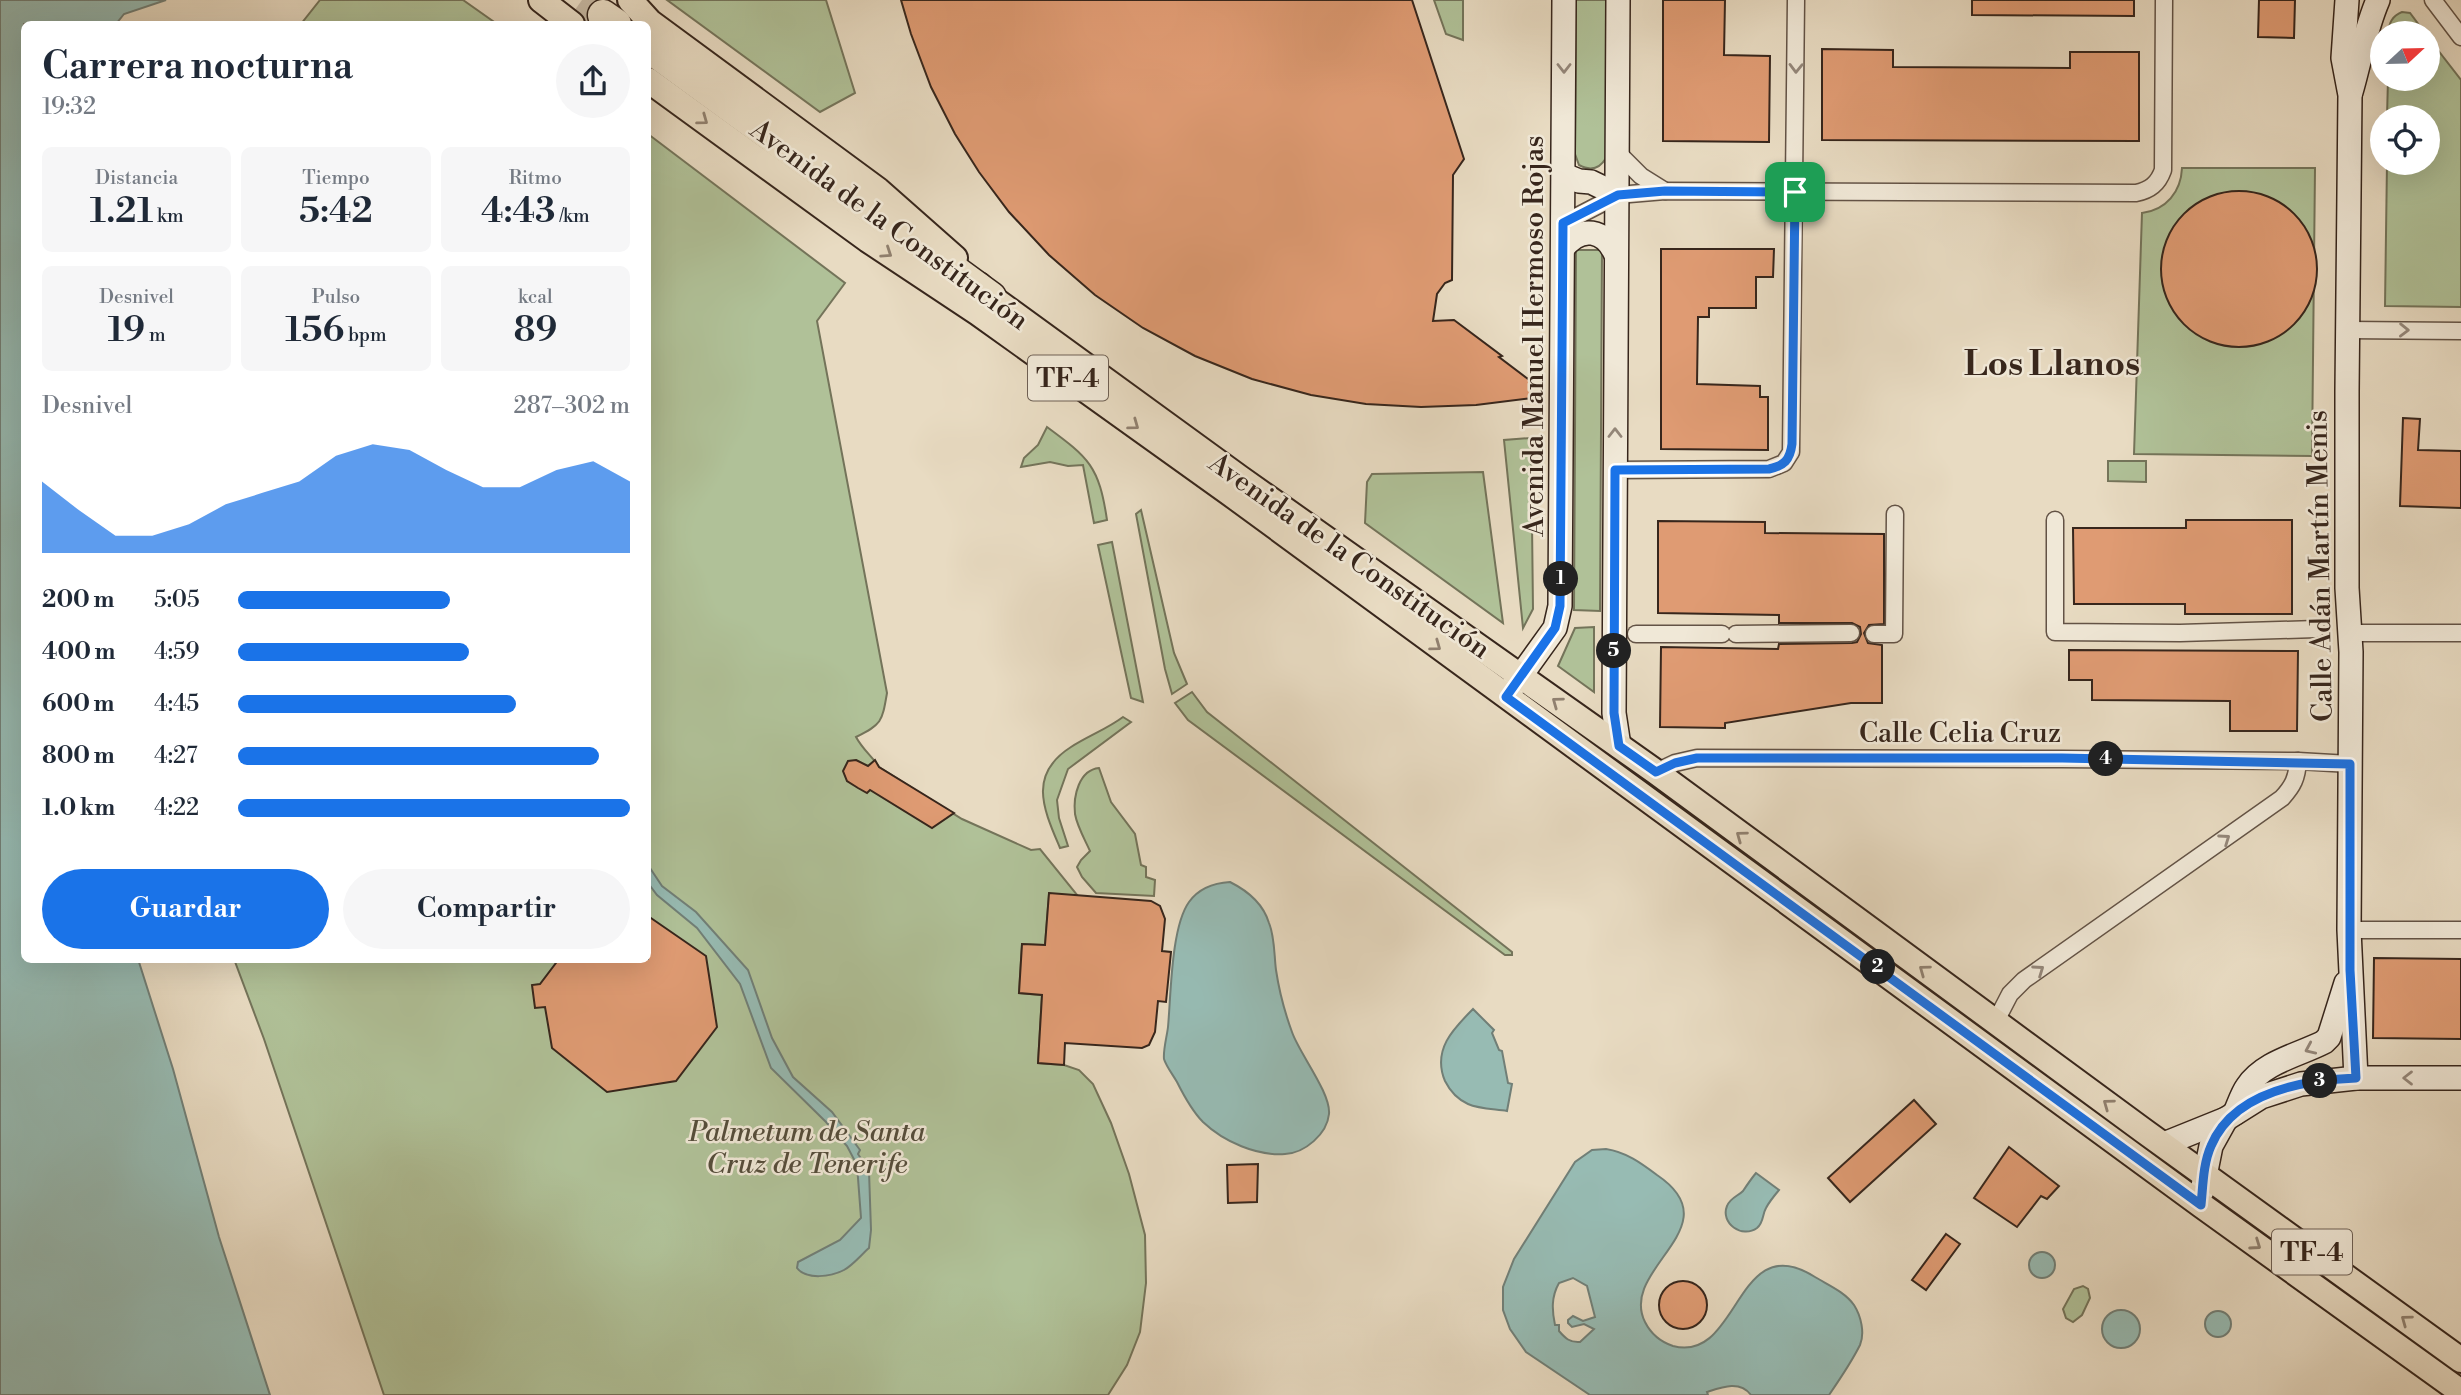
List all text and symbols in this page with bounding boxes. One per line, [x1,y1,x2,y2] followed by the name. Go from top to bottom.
[2370,21,2440,91] north arrow
[2370,21,2440,175] map controls
[42,43,353,90] text: Carrera nocturna
[556,44,630,118] button: share
[1556,63,1572,74] one-way arrow
[1788,63,1804,74] one-way arrow
[42,93,96,121] text: 19:32
[2370,105,2440,175] button: locate
[695,112,708,124] one-way arrow
[742,112,1036,338] street label: Avenida de la Constitución
[1517,136,1552,537] street label: Avenida Manuel Hermoso Rojas
[1765,162,1825,222] pin
[95,166,178,190] text: Distancia
[302,166,370,190] text: Tiempo
[509,166,562,190] text: Ritmo
[1776,173,1814,211] icon: arrive
[90,190,153,233] text: 1.21
[299,190,373,233] text: 5:42
[481,190,556,233] text: 4:43
[153,204,184,228] text: km
[556,204,590,228] text: /km
[879,245,892,257] one-way arrow
[99,285,174,309] text: Desnivel
[312,285,360,309] text: Pulso
[518,285,553,309] text: kcal
[108,309,145,352] text: 19
[285,309,344,352] text: 156
[513,309,557,352] text: 89
[2399,322,2410,338] one-way arrow
[145,323,166,347] text: m
[344,323,387,347] text: bpm
[1964,343,2140,386] district label: Los Llanos
[1028,356,1108,400] road number: TF-4
[42,392,132,420] text: Desnivel
[514,392,630,420] text: 287–302 m
[2300,410,2341,722] street label: Calle Adán Martín Menis
[1126,417,1139,429] one-way arrow
[1608,428,1623,439] one-way arrow
[1201,445,1497,667] street label: Avenida de la Constitución
[1544,562,1578,596] pin: 1
[1556,566,1565,590] text: 1
[42,586,114,614] text: 200 m
[154,586,200,614] text: 5:05
[1596,634,1632,668] pin: 5
[42,638,115,666] text: 400 m
[154,638,200,666] text: 4:59
[1428,638,1441,650] one-way arrow
[1608,638,1619,662] text: 5
[42,690,115,718] text: 600 m
[154,690,199,718] text: 4:45
[1552,698,1565,710] one-way arrow
[1859,716,2061,751] street label: Calle Celia Cruz
[42,742,115,770] text: 800 m
[154,742,198,770] text: 4:27
[2088,742,2124,776] pin: 4
[2099,746,2112,770] text: 4
[42,794,115,822] text: 1.0 km
[154,794,199,822] text: 4:22
[1736,831,1749,844] one-way arrow
[2217,835,2230,847] one-way arrow
[42,869,329,949] button: Guardar
[343,869,630,949] button: Compartir
[1860,950,1896,984] pin: 2
[1872,954,1883,978] text: 2
[1919,966,1932,978] one-way arrow
[2031,966,2044,978] one-way arrow
[2304,1041,2317,1055] one-way arrow
[2302,1064,2338,1098] pin: 3
[2314,1068,2325,1092] text: 3
[2403,1070,2413,1086] one-way arrow
[2103,1100,2116,1113] one-way arrow
[688,1115,926,1182] park label: Palmetum de Santa Cruz de Tenerife
[2272,1230,2352,1274] road number: TF-4
[2248,1237,2261,1249] one-way arrow
[2401,1315,2414,1328] one-way arrow

